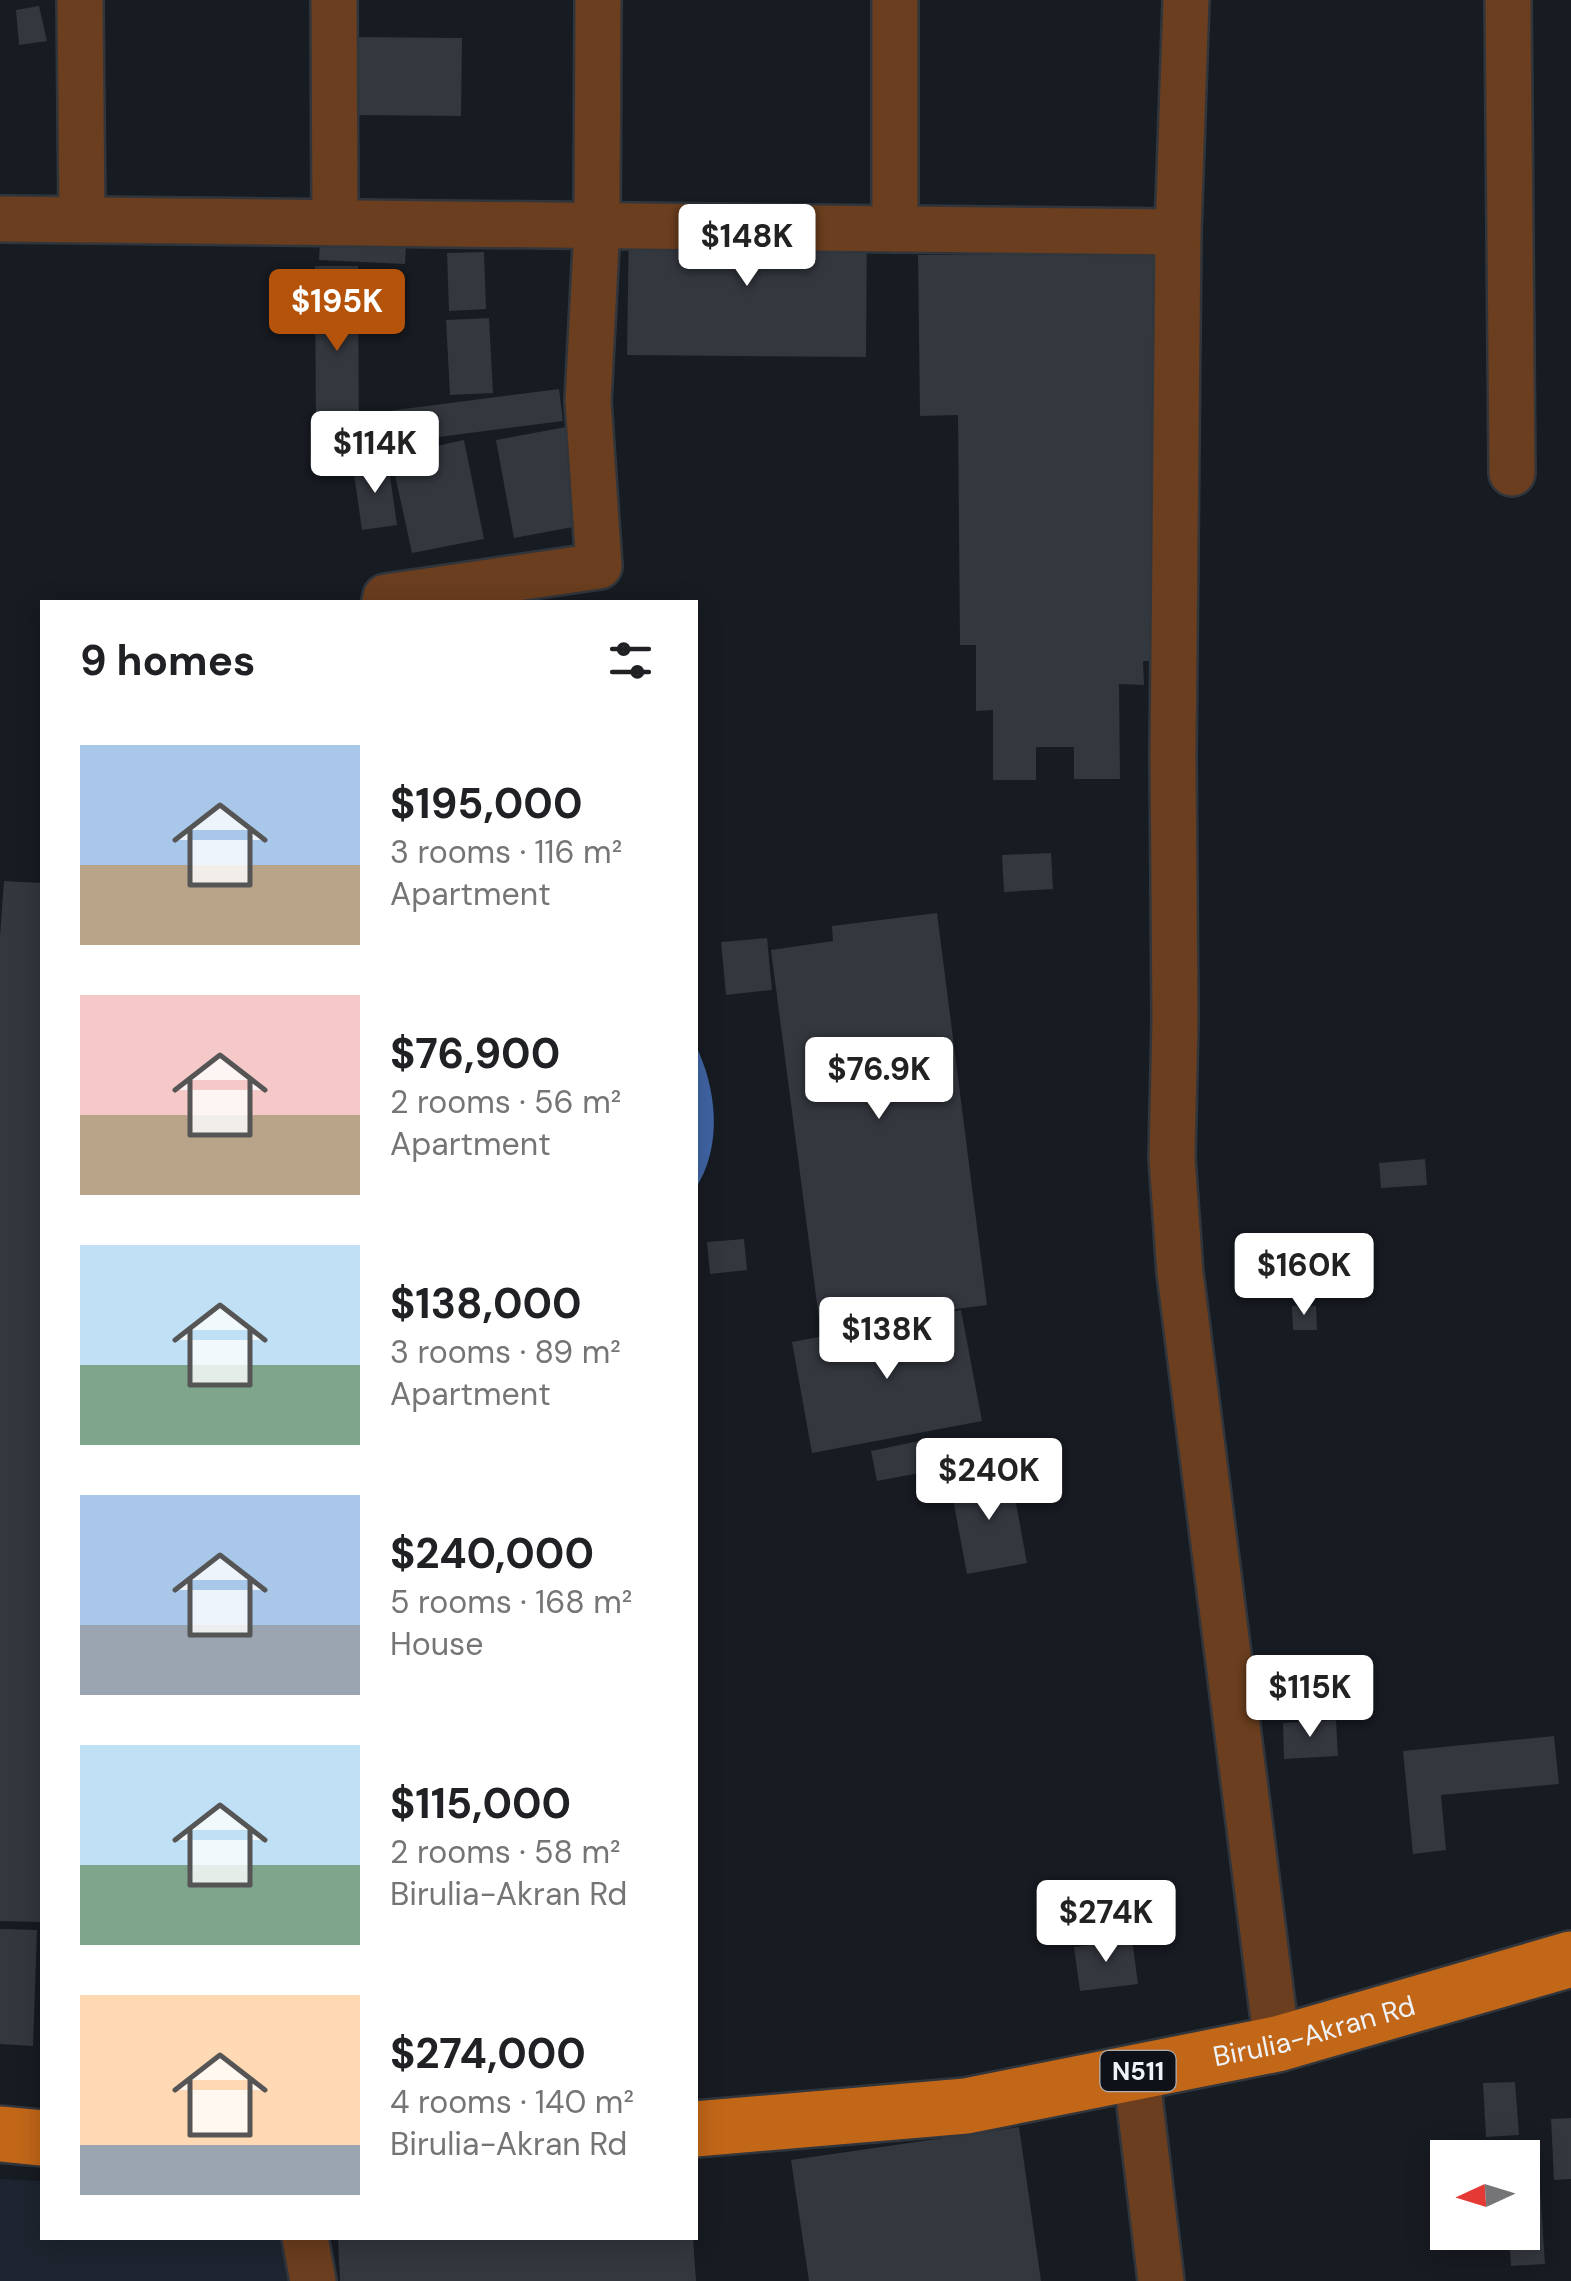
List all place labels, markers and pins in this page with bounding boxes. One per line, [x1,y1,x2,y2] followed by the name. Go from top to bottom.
[677,204,817,289] pin: $148K
[267,269,407,354] pin: $195K
[305,411,445,496] pin: $114K
[798,1037,960,1122] pin: $76.9K
[1234,1233,1374,1318] pin: $160K
[817,1297,957,1382] pin: $138K
[919,1438,1059,1523] pin: $240K
[1240,1655,1380,1740] pin: $115K
[1036,1880,1176,1965] pin: $274K

